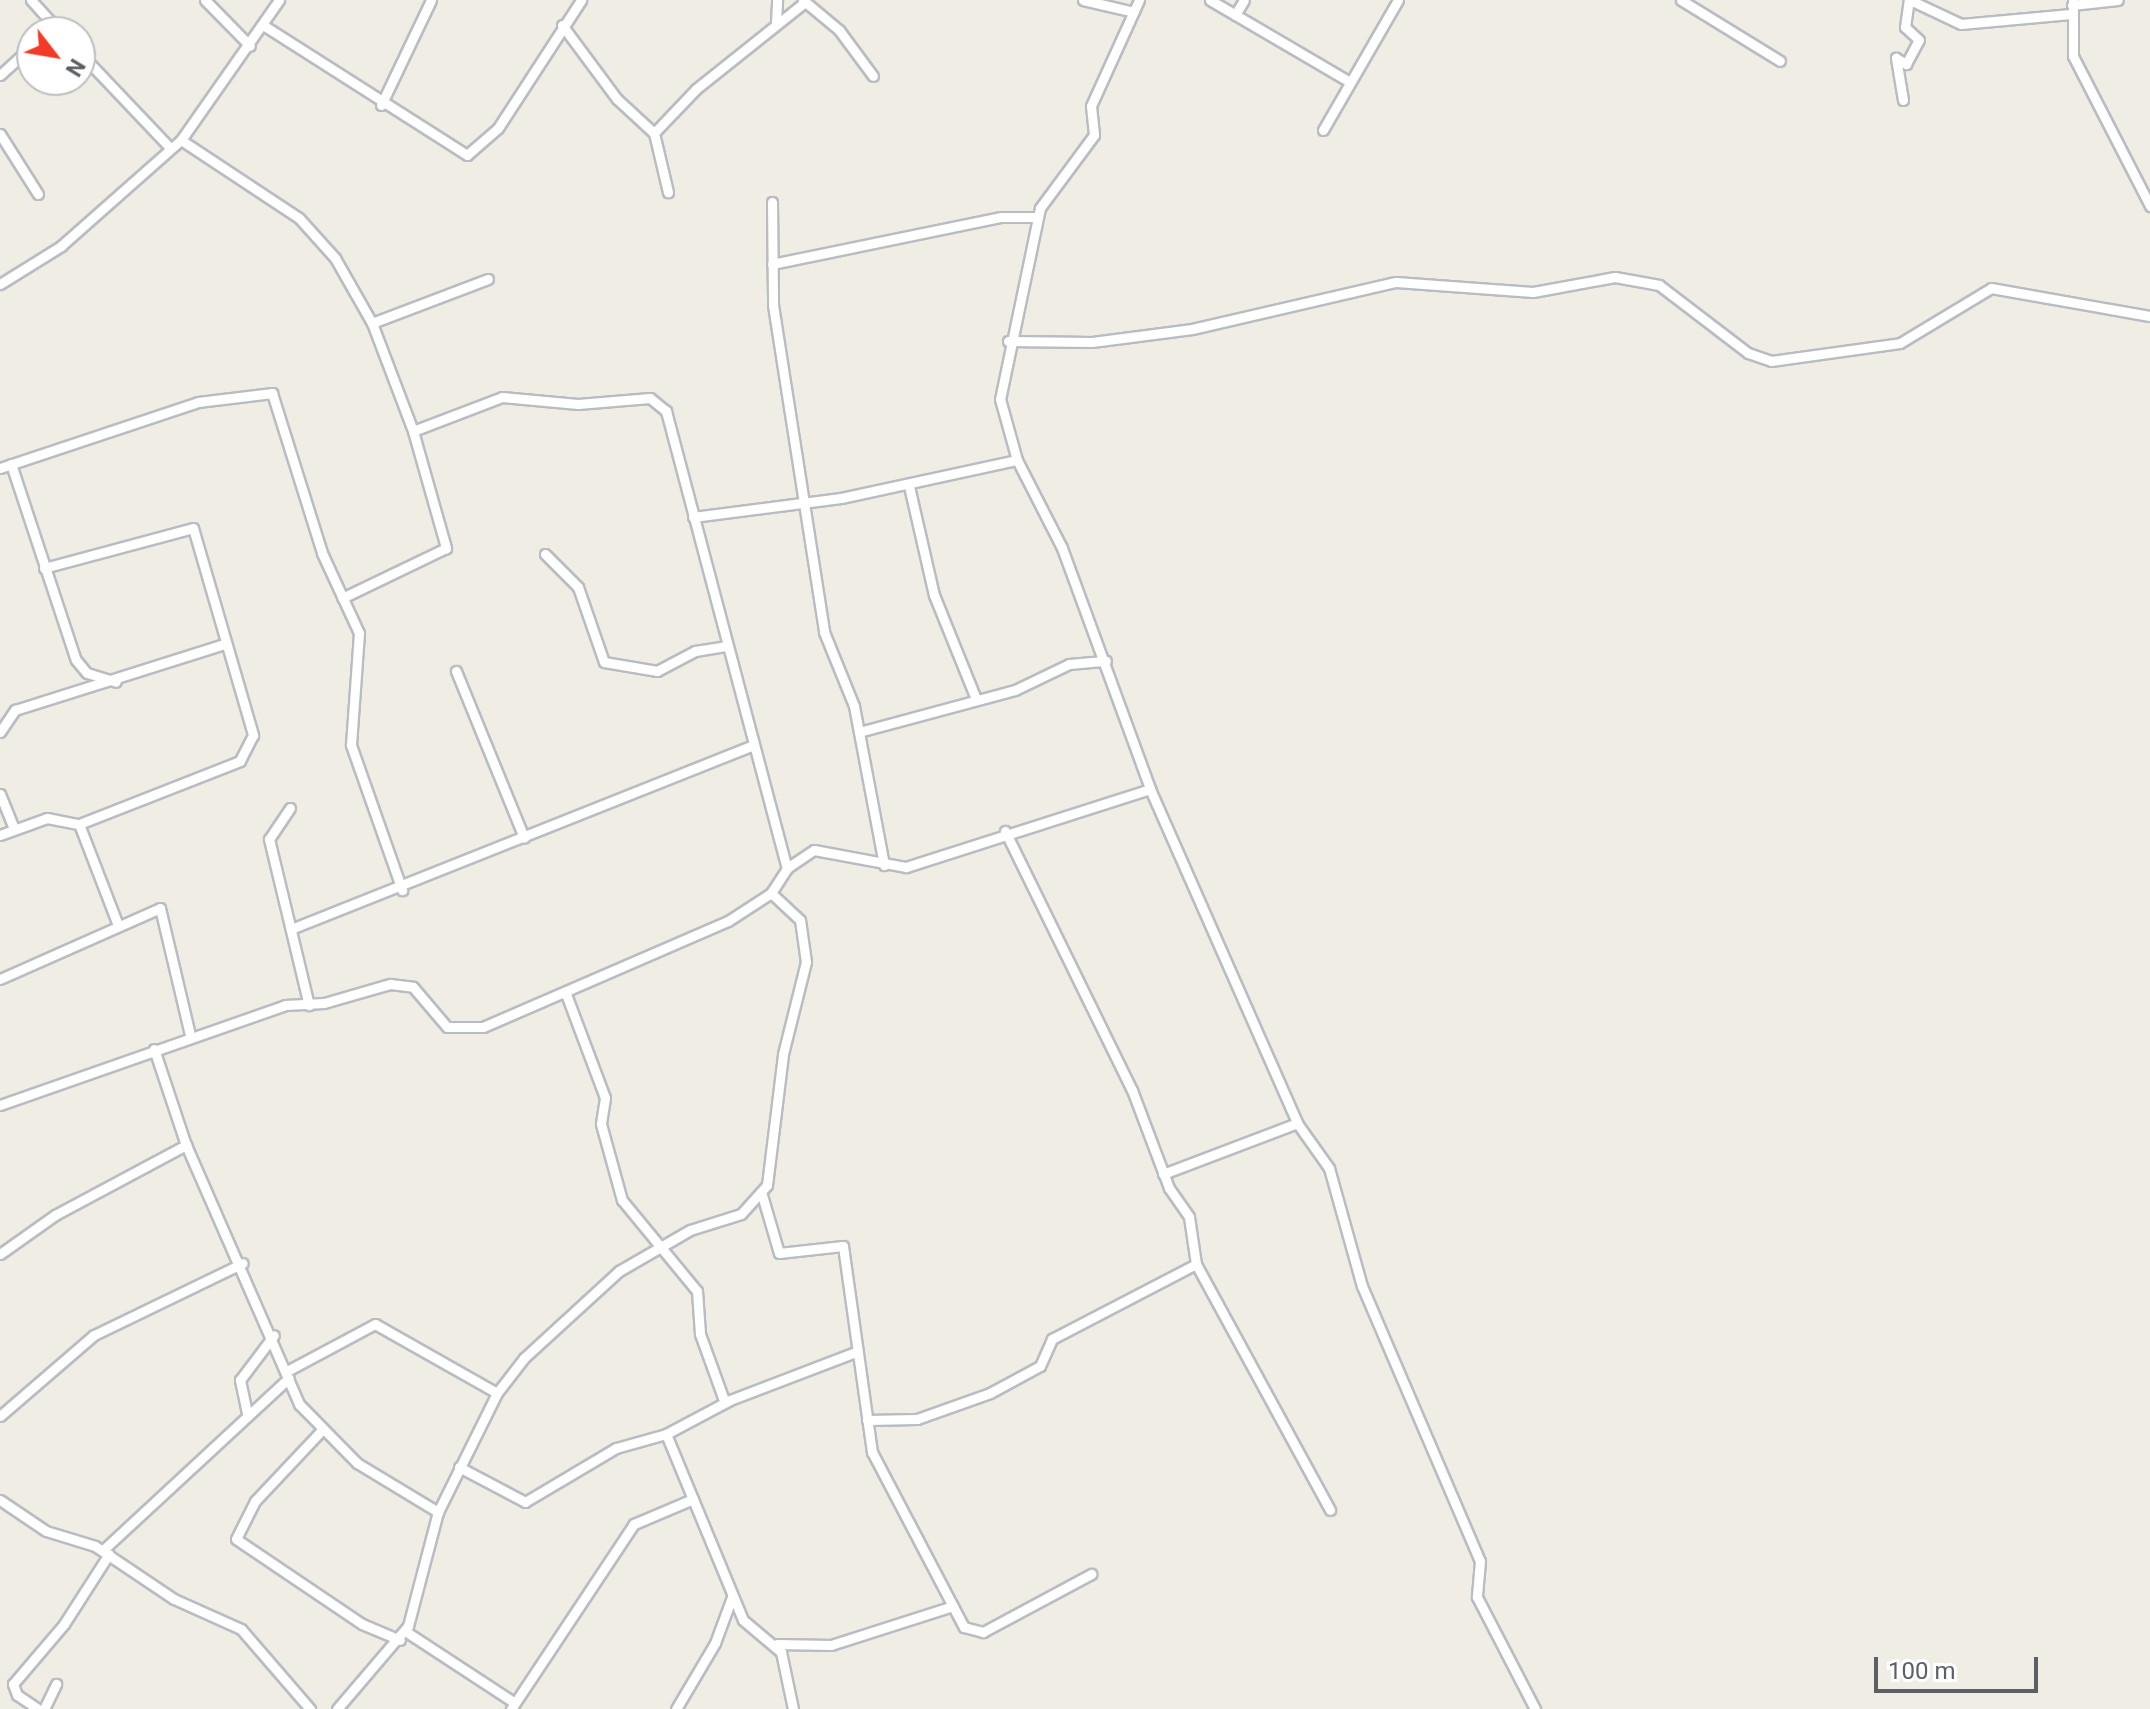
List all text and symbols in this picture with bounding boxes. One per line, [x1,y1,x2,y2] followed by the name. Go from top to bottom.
[16,16,96,96] north arrow
[61,54,90,81] text: N
[1878,1641,2042,1691] scale bar
[1888,1657,1955,1685] text: 100 m

